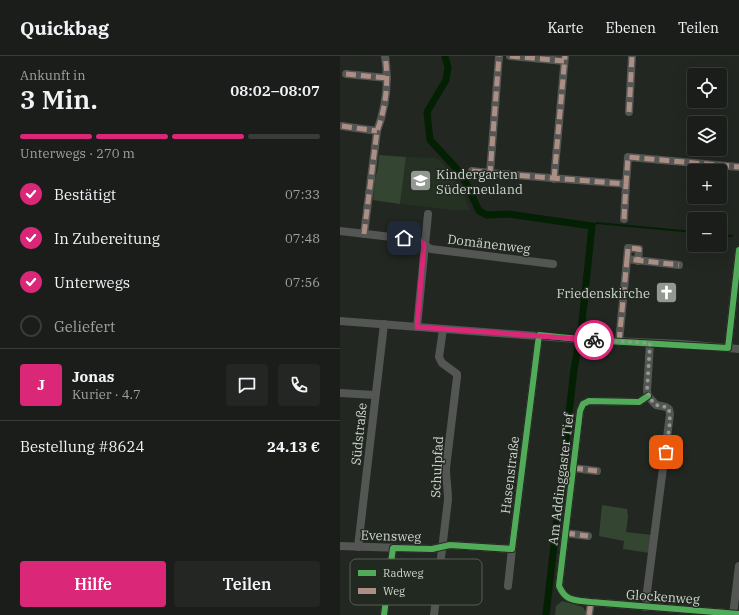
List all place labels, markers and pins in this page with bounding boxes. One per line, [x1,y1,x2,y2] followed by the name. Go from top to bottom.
[436,166,523,198] place label: Kindergarten Süderneuland
[408,168,434,194] school or university icon: Kindergarten Süderneuland
[387,221,421,255] pin
[653,280,679,306] church icon: Friedenskirche
[556,285,650,302] place label: Friedenskirche
[649,435,683,469] pin

